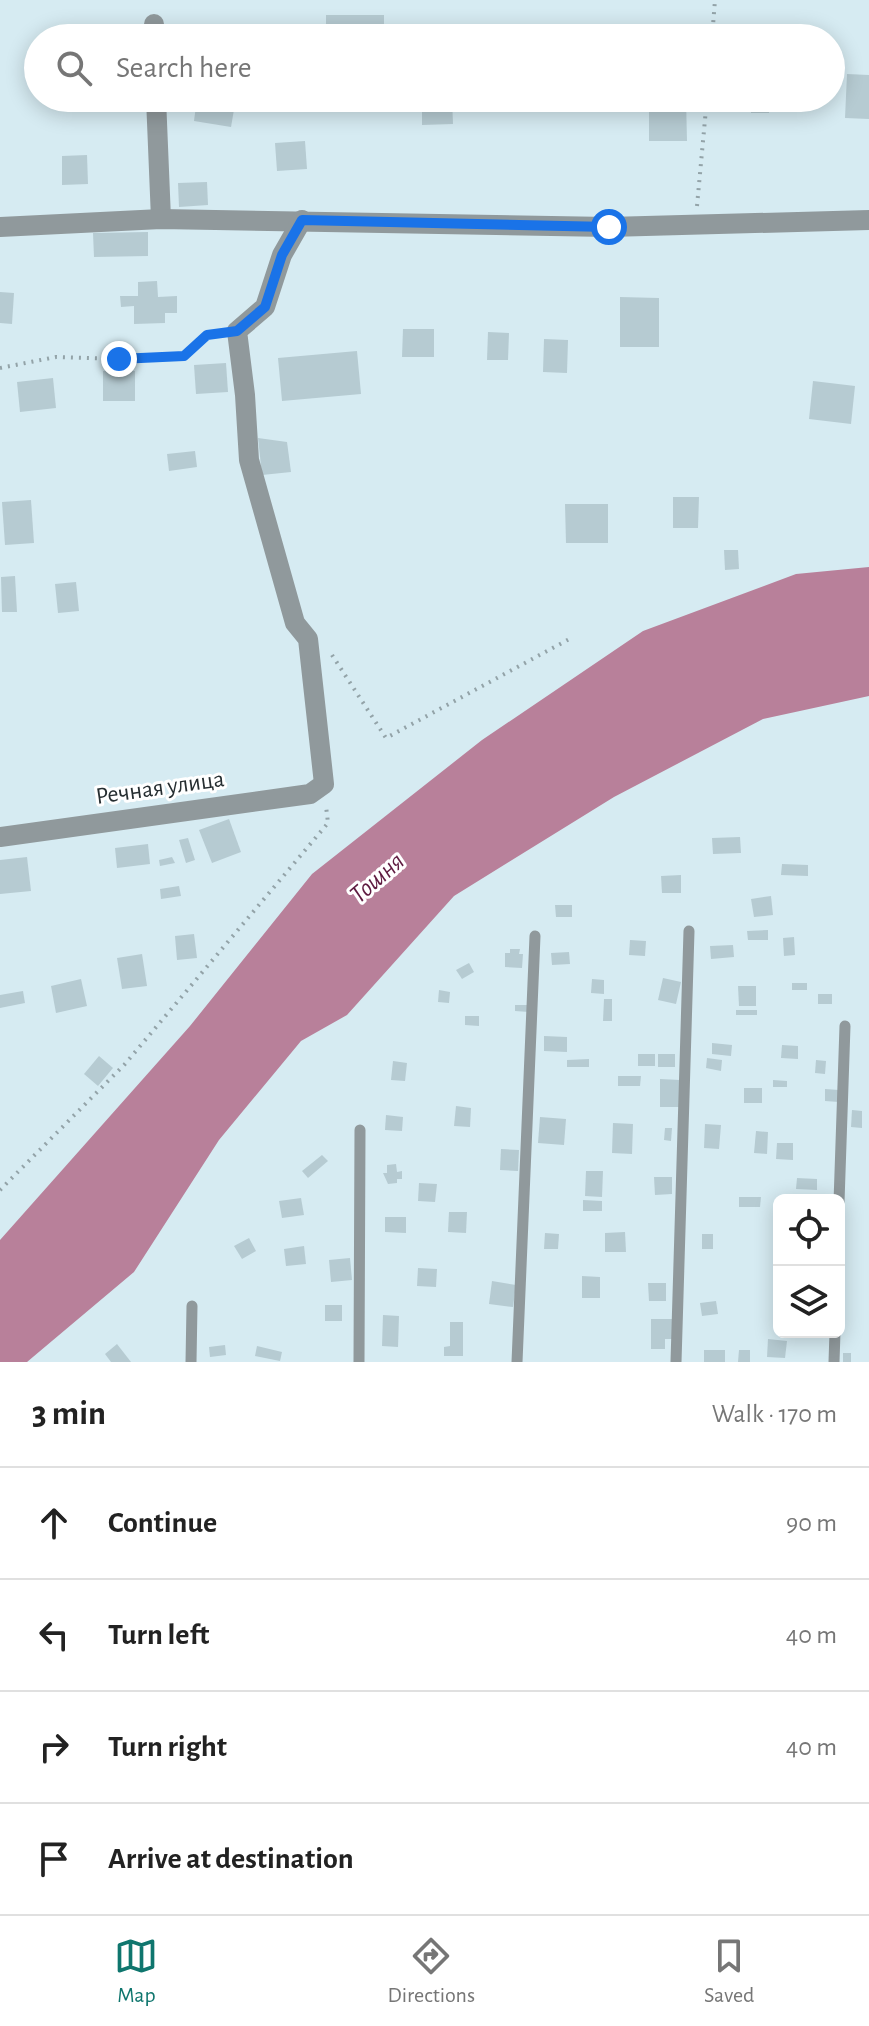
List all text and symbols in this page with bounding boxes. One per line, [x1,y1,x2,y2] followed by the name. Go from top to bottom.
[24,24,845,112] search box
[52,46,96,90] icon: search
[116,53,252,83] text: Search here
[591,209,627,245] route start
[101,341,137,377] route end
[94,767,226,809] street label: Речная улица
[345,848,409,908] water label: Тошня
[773,1194,845,1338] map controls
[773,1194,845,1266] button: locate
[773,1266,845,1338] button: layers
[32,1397,106,1431] text: 3 min
[712,1401,837,1427] text: Walk · 170 m
[32,1501,76,1545] icon: ahead
[108,1508,217,1538] text: Continue
[786,1510,837,1536] text: 90 m
[32,1613,76,1657] icon: left
[108,1620,209,1650] text: Turn left
[786,1622,837,1648] text: 40 m
[32,1725,76,1769] icon: right
[108,1732,227,1762] text: Turn right
[786,1734,837,1760] text: 40 m
[32,1837,76,1881] icon: arrive
[108,1844,354,1874] text: Arrive at destination
[114,1934,158,2008] tab: Map
[387,1934,475,2008] tab: Directions
[704,1934,754,2008] tab: Saved

